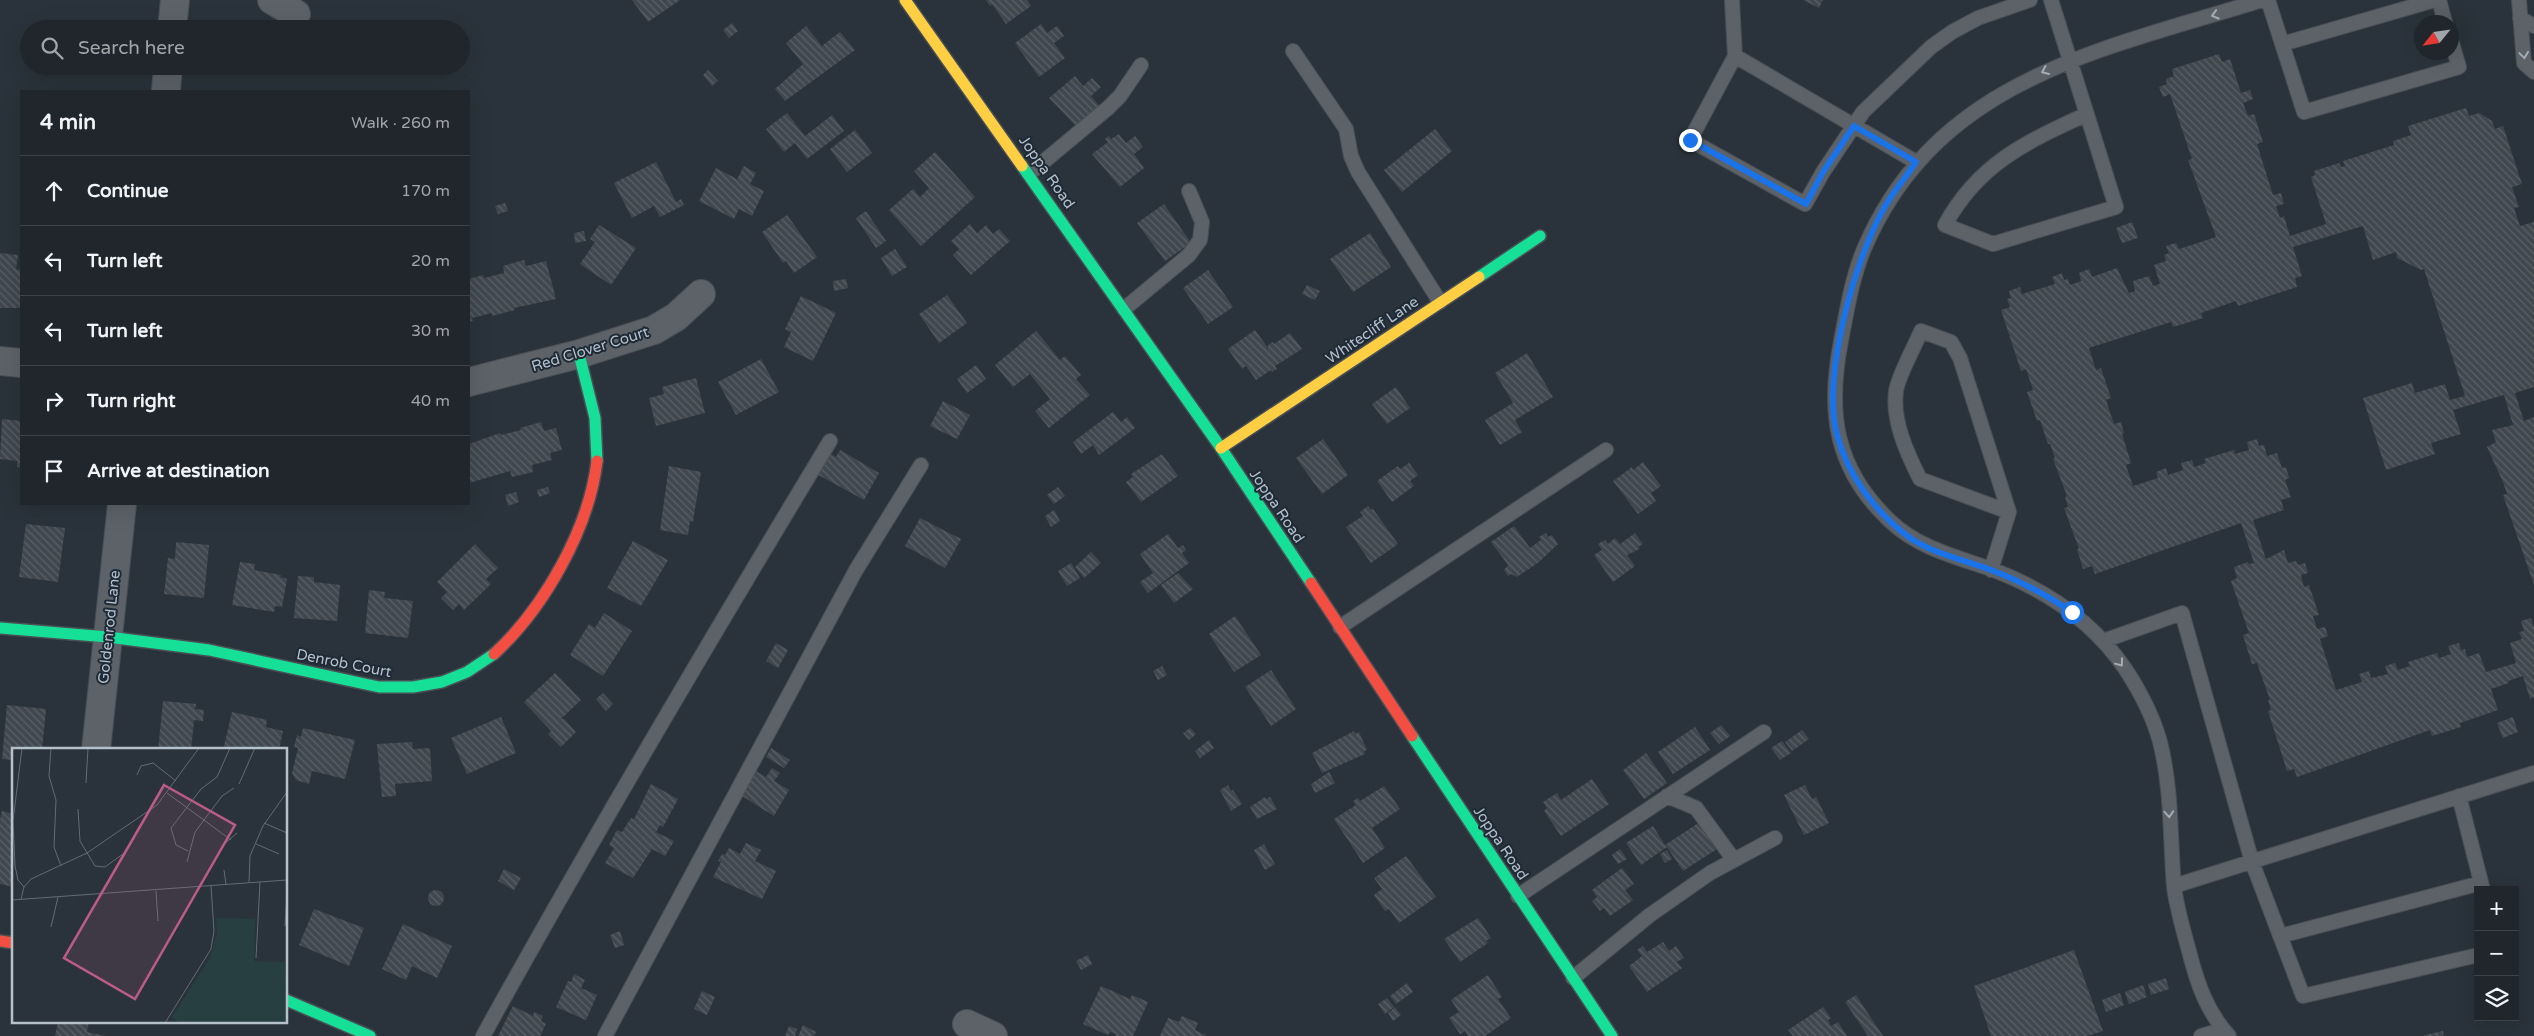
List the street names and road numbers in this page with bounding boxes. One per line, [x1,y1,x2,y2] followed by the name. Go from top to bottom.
[1015,132,1079,212] street label: Joppa Road
[1322,292,1422,368] street label: Whitecliff Lane
[529,323,651,375] street label: Red Clover Court
[1246,466,1308,546] street label: Joppa Road
[94,569,124,685] street label: Goldenrod Lane
[295,645,393,681] street label: Denrob Court
[1470,803,1532,883] street label: Joppa Road

